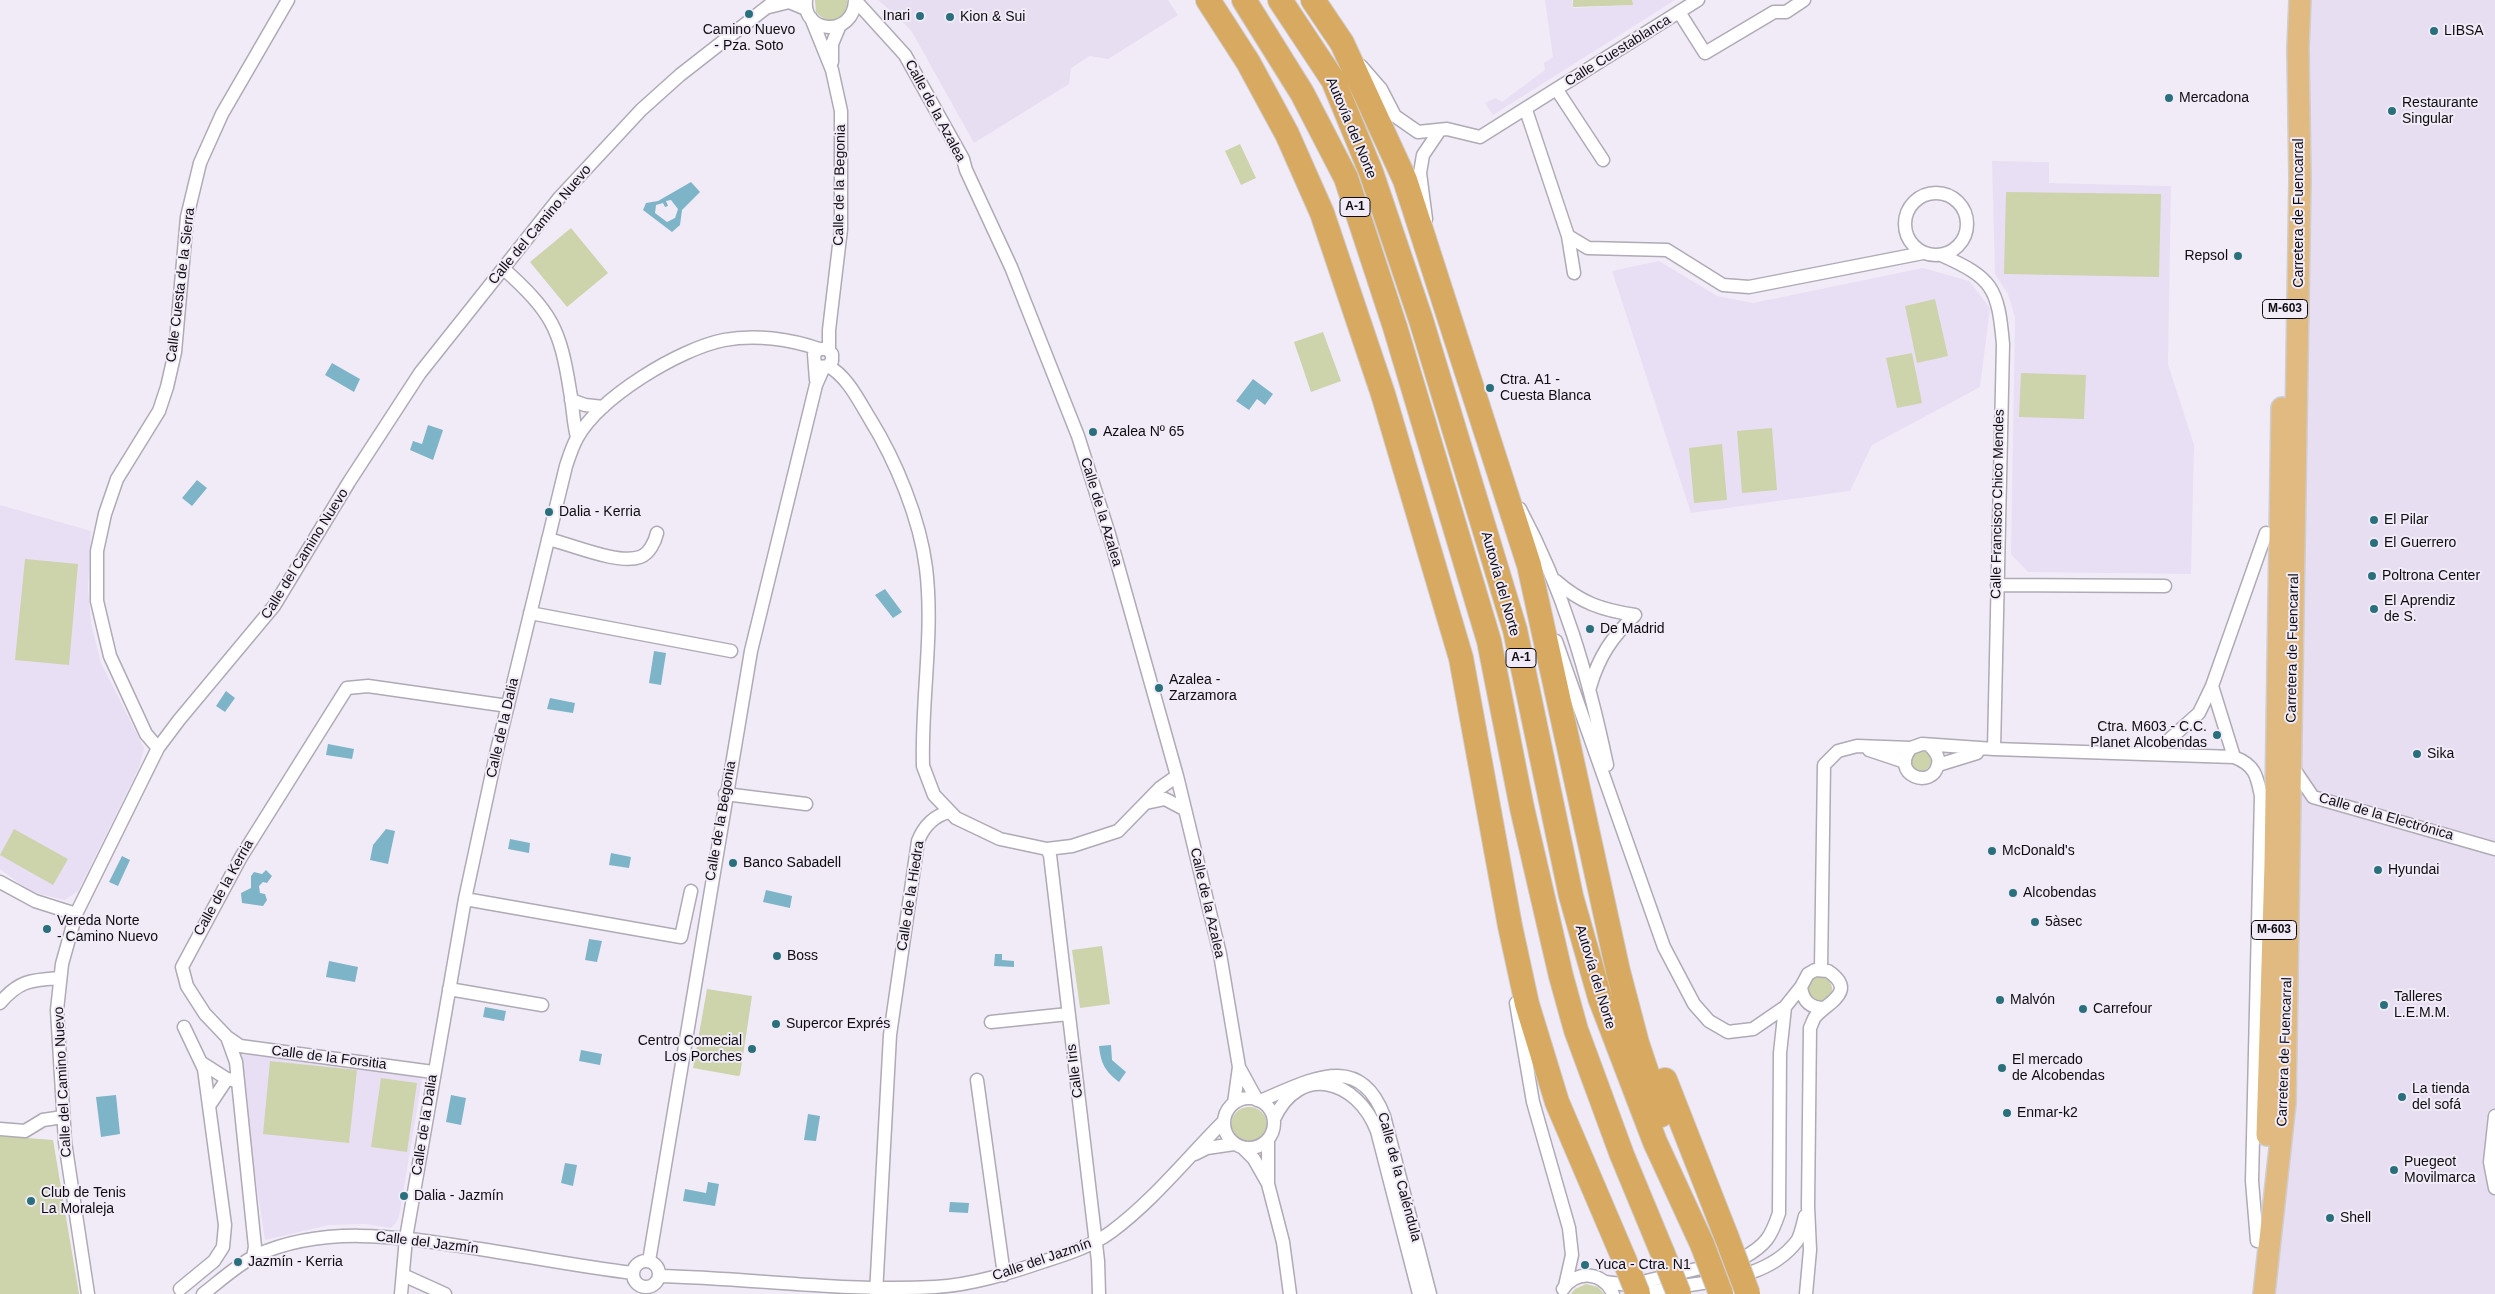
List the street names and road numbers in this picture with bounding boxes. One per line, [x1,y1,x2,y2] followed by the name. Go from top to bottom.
[1562,12,1674,90] street label: Calle Cuestablanca
[901,57,969,165] street label: Calle de la Azalea
[1322,75,1380,181] street label: Autovía del Norte
[831,124,849,246] street label: Calle de la Begonia
[2291,138,2307,288] street label: Carretera de Fuencarral
[485,162,595,288] street label: Calle del Camino Nuevo
[1340,198,1370,216] road number: A-1
[163,207,199,363] street label: Calle Cuesta de la Sierra
[2262,300,2308,318] road number: M-603
[1988,409,2008,599] street label: Calle Francisco Chico Mendes
[1076,456,1126,568] street label: Calle de la Azalea
[258,486,352,622] street label: Calle del Camino Nuevo
[1477,530,1523,638] street label: Autovía del Norte
[2283,573,2303,723] street label: Carretera de Fuencarral
[1506,648,1536,668] road number: A-1
[483,676,523,780] street label: Calle de la Dalia
[702,760,740,882] street label: Calle de la Begonia
[2317,790,2455,844] street label: Calle de la Electrónica
[191,837,257,939] street label: Calle de la Kerria
[894,840,928,952] street label: Calle de la Hiedra
[1186,846,1228,960] street label: Calle de la Azalea
[2252,920,2296,940] road number: M-603
[1571,923,1619,1031] street label: Autovía del Norte
[2274,977,2296,1127] street label: Carretera de Fuencarral
[51,1006,75,1158] street label: Calle del Camino Nuevo
[270,1043,388,1073] street label: Calle de la Forsitia
[1063,1043,1087,1099] street label: Calle Iris
[409,1073,441,1177] street label: Calle de la Dalia
[1374,1111,1424,1243] street label: Calle de la Caléndula
[375,1228,479,1258] street label: Calle del Jazmín
[990,1235,1094,1285] street label: Calle del Jazmín

